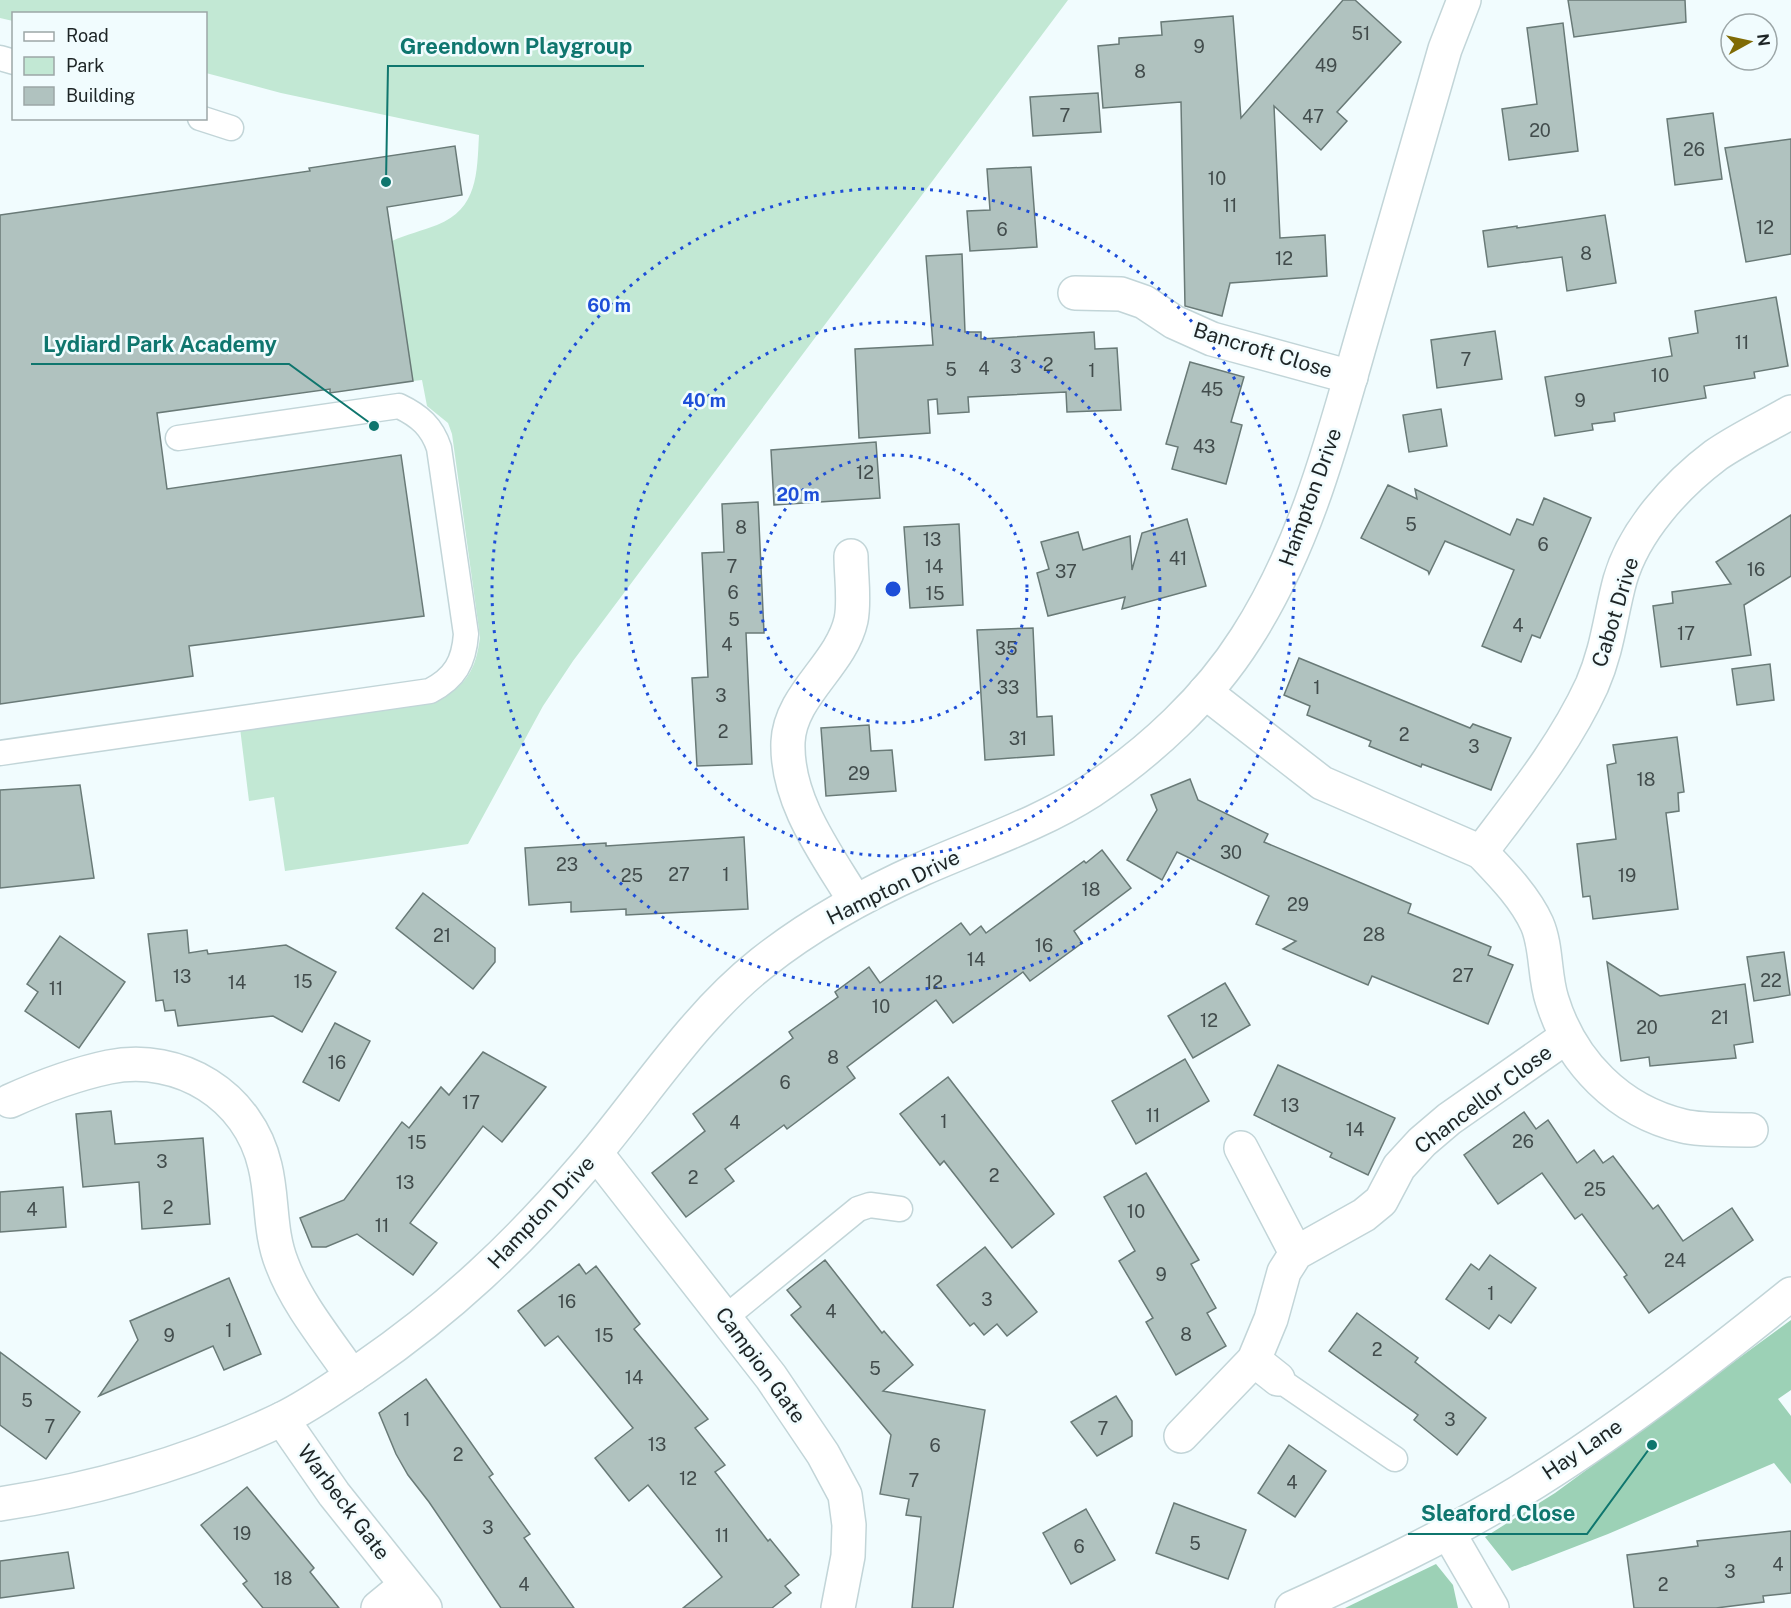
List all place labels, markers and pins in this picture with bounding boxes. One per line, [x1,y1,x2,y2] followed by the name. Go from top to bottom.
[388,26,644,66] callout: Greendown Playgroup
[31,324,289,364] callout: Lydiard Park Academy
[883,579,903,599] centre of rings
[1408,1494,1587,1534] callout: Sleaford Close

